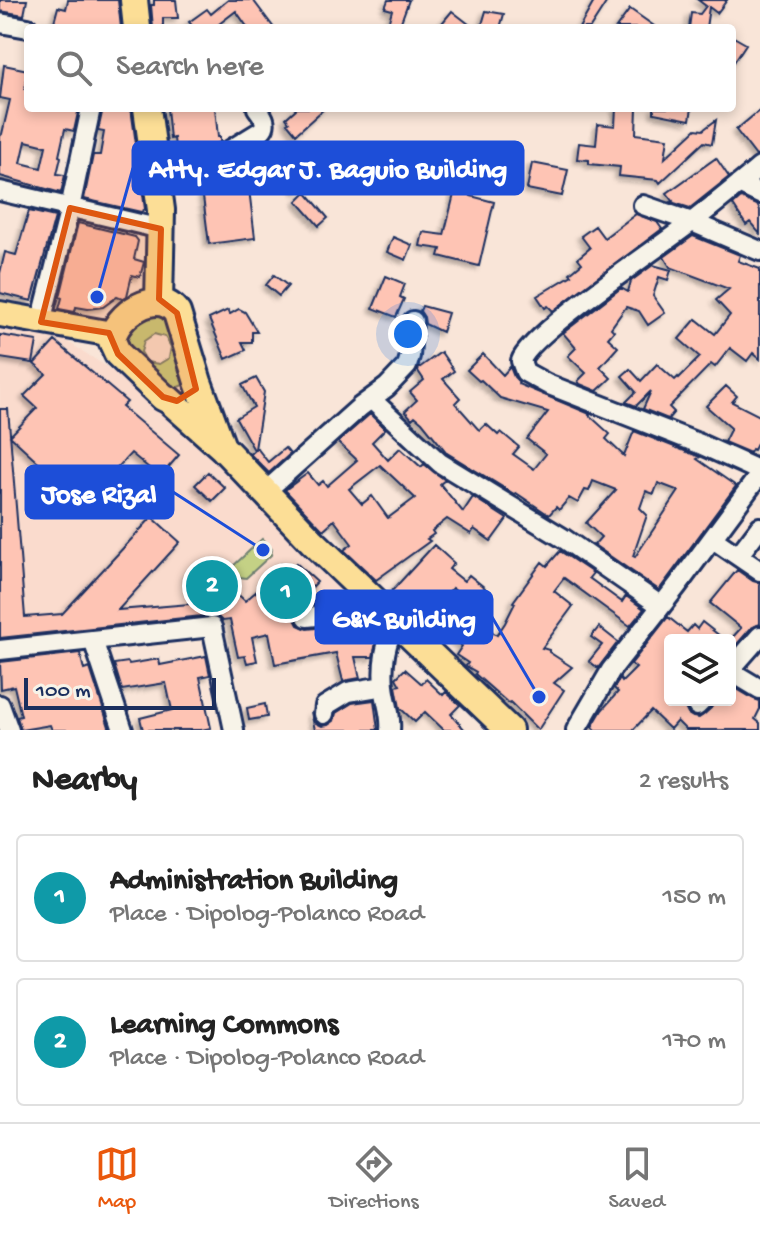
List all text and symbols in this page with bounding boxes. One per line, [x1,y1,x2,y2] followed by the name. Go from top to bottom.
[24,24,736,112] search box
[52,46,96,90] icon: search
[116,51,264,86] text: Search here
[133,142,523,194] callout: Atty. Edgar J. Baguio Building
[148,155,507,188] text: Atty. Edgar J. Baguio Building
[388,314,428,354] your location
[26,466,173,518] callout: Jose Rizal
[40,480,157,513] text: Jose Rizal
[186,556,238,616] pin: 2
[260,563,312,623] pin: 1
[316,591,492,643] callout: G&K Building
[332,605,476,638] text: G&K Building
[664,634,736,706] map controls
[664,634,736,706] button: layers
[24,674,216,710] scale bar
[36,679,91,705] text: 100 m
[32,762,137,802] text: Nearby
[639,767,728,798] text: 2 results
[110,865,398,900] text: Administration Building
[55,883,65,914] text: 1
[662,883,726,914] text: 150 m
[110,900,424,931] text: Place · Dipolog-Polanco Road
[110,1009,338,1044] text: Learning Commons
[54,1027,66,1058] text: 2
[663,1027,726,1058] text: 170 m
[110,1044,424,1075] text: Place · Dipolog-Polanco Road
[95,1142,139,1216] tab: Map
[329,1142,419,1216] tab: Directions
[609,1142,665,1216] tab: Saved

